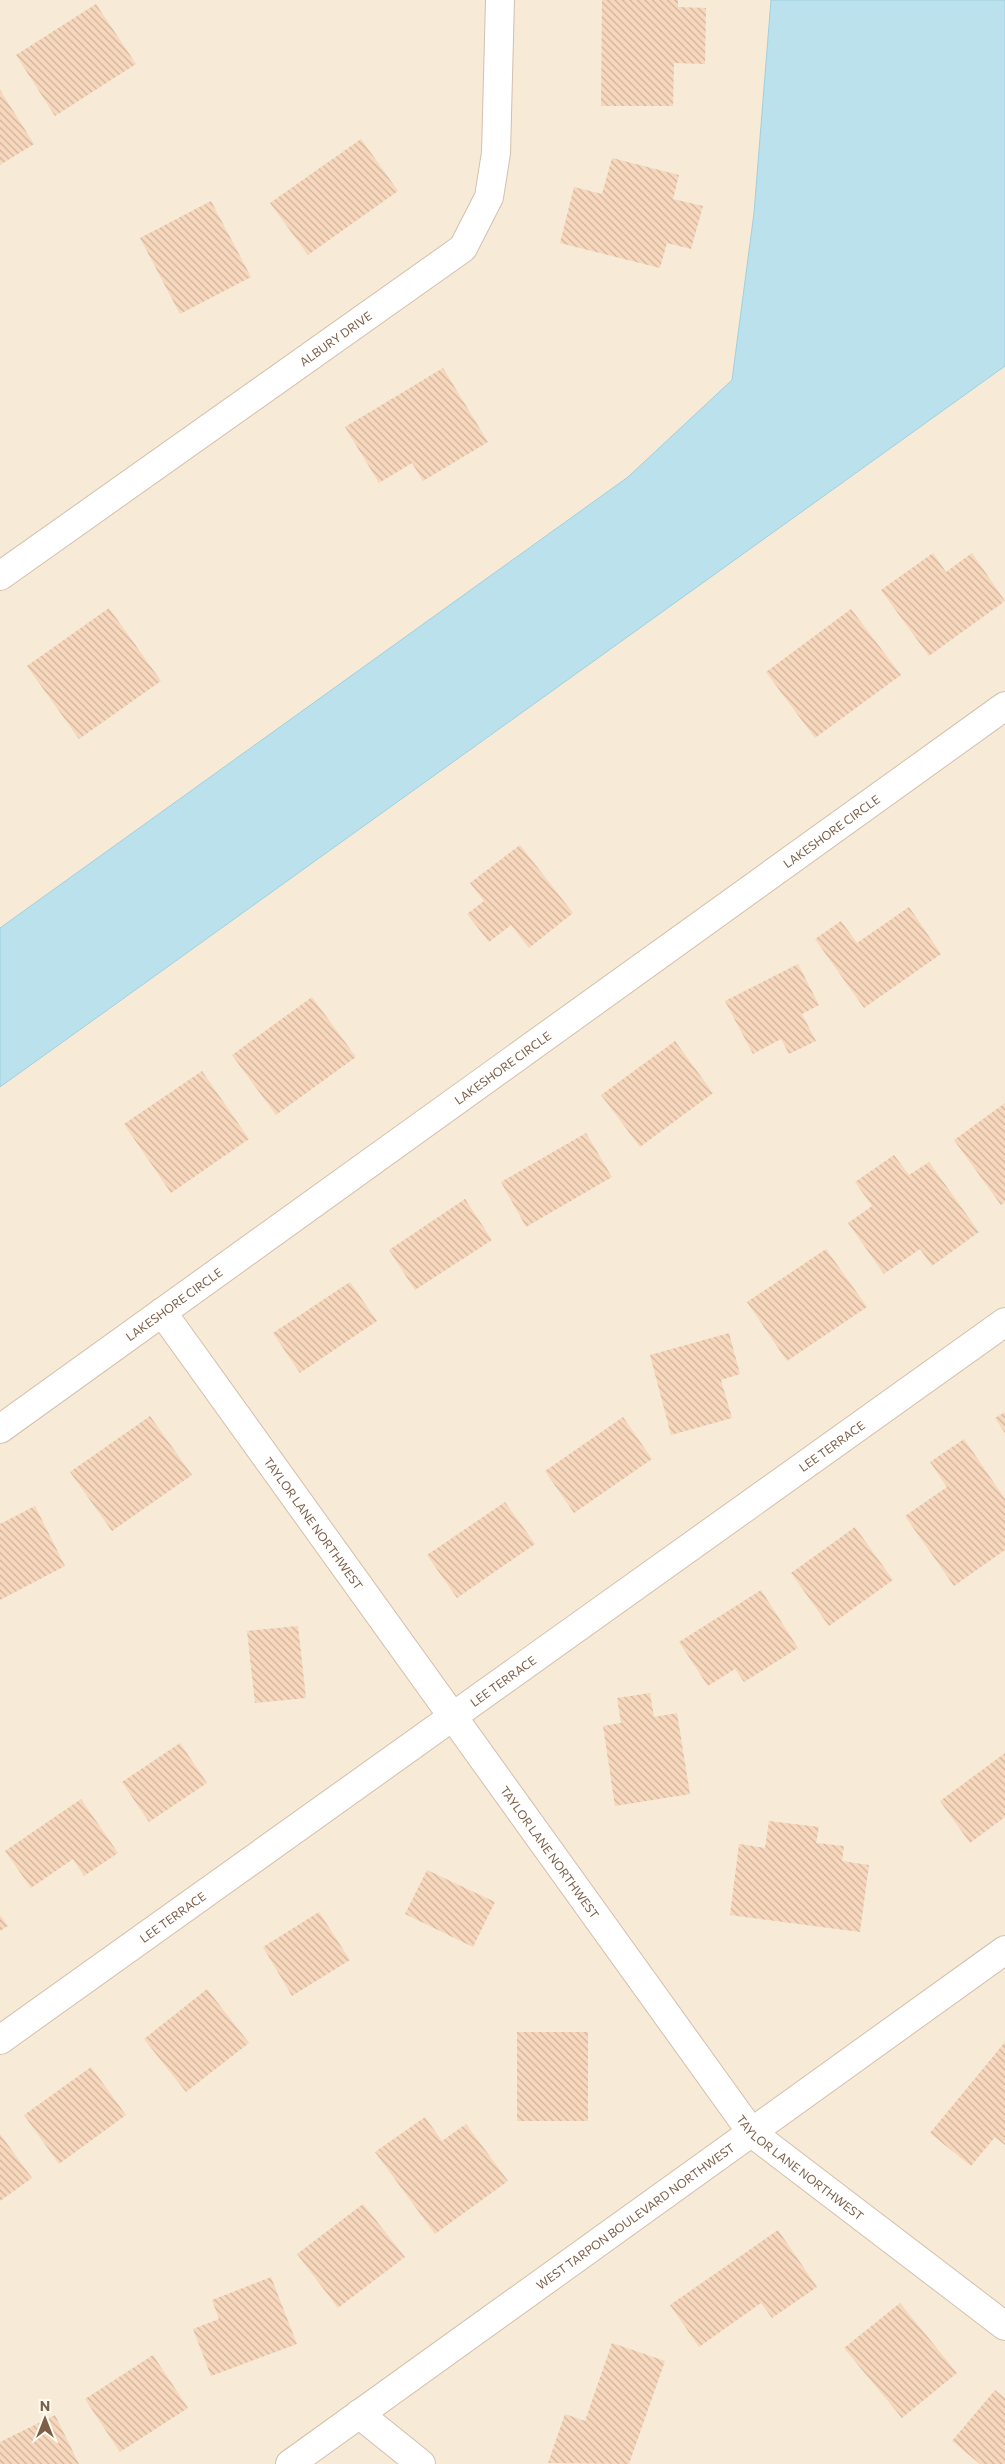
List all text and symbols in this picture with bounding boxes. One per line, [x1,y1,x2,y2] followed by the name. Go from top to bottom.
[297,308,374,369] street label: ALBURY DRIVE
[780,792,882,870] street label: LAKESHORE CIRCLE
[452,1028,553,1107] street label: LAKESHORE CIRCLE
[123,1265,225,1343] street label: LAKESHORE CIRCLE
[796,1418,867,1474] street label: LEE TERRACE
[261,1454,366,1592] street label: TAYLOR LANE NORTHWEST
[467,1652,539,1709] street label: LEE TERRACE
[498,1783,602,1921] street label: TAYLOR LANE NORTHWEST
[137,1888,208,1945] street label: LEE TERRACE
[734,2112,867,2223] street label: TAYLOR LANE NORTHWEST
[533,2140,737,2292] street label: WEST TARPON BOULEVARD NORTHWEST
[20,2394,70,2444] north arrow
[40,2397,50,2414] text: N

